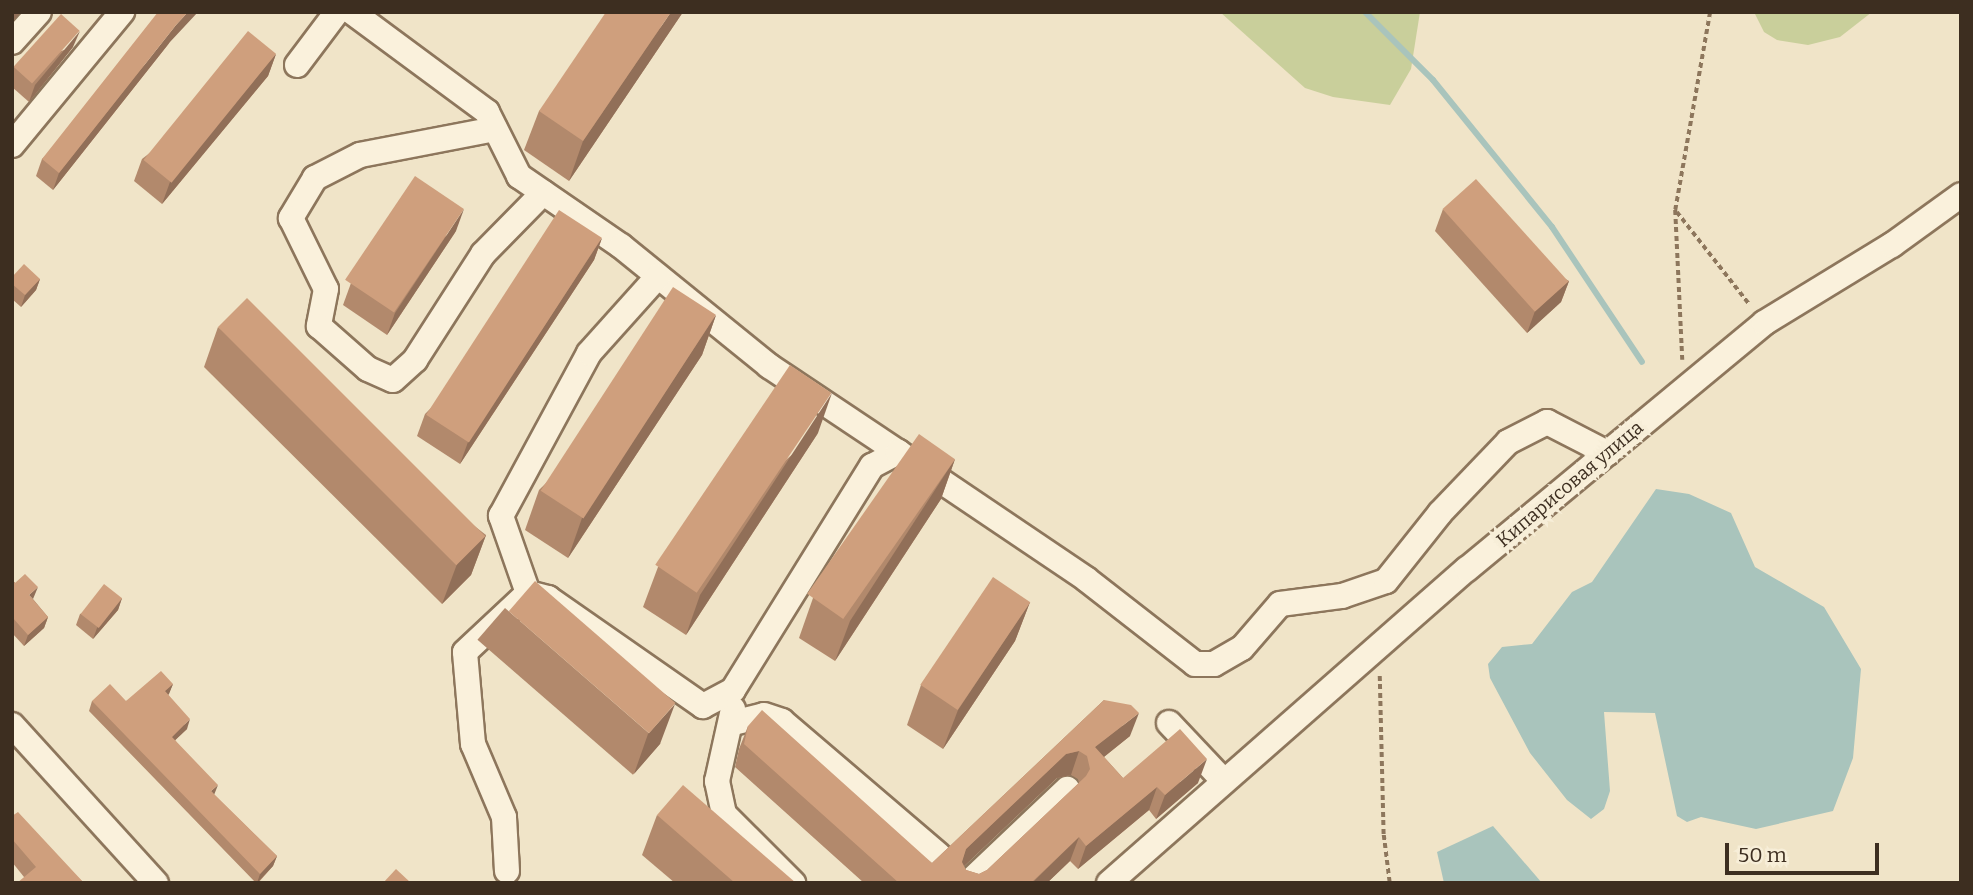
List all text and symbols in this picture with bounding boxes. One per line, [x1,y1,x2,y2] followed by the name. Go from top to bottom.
[1492,416,1648,552] street label: Кипарисовая улица
[1728,828,1882,872] scale bar
[1738,842,1787,868] text: 50 m

